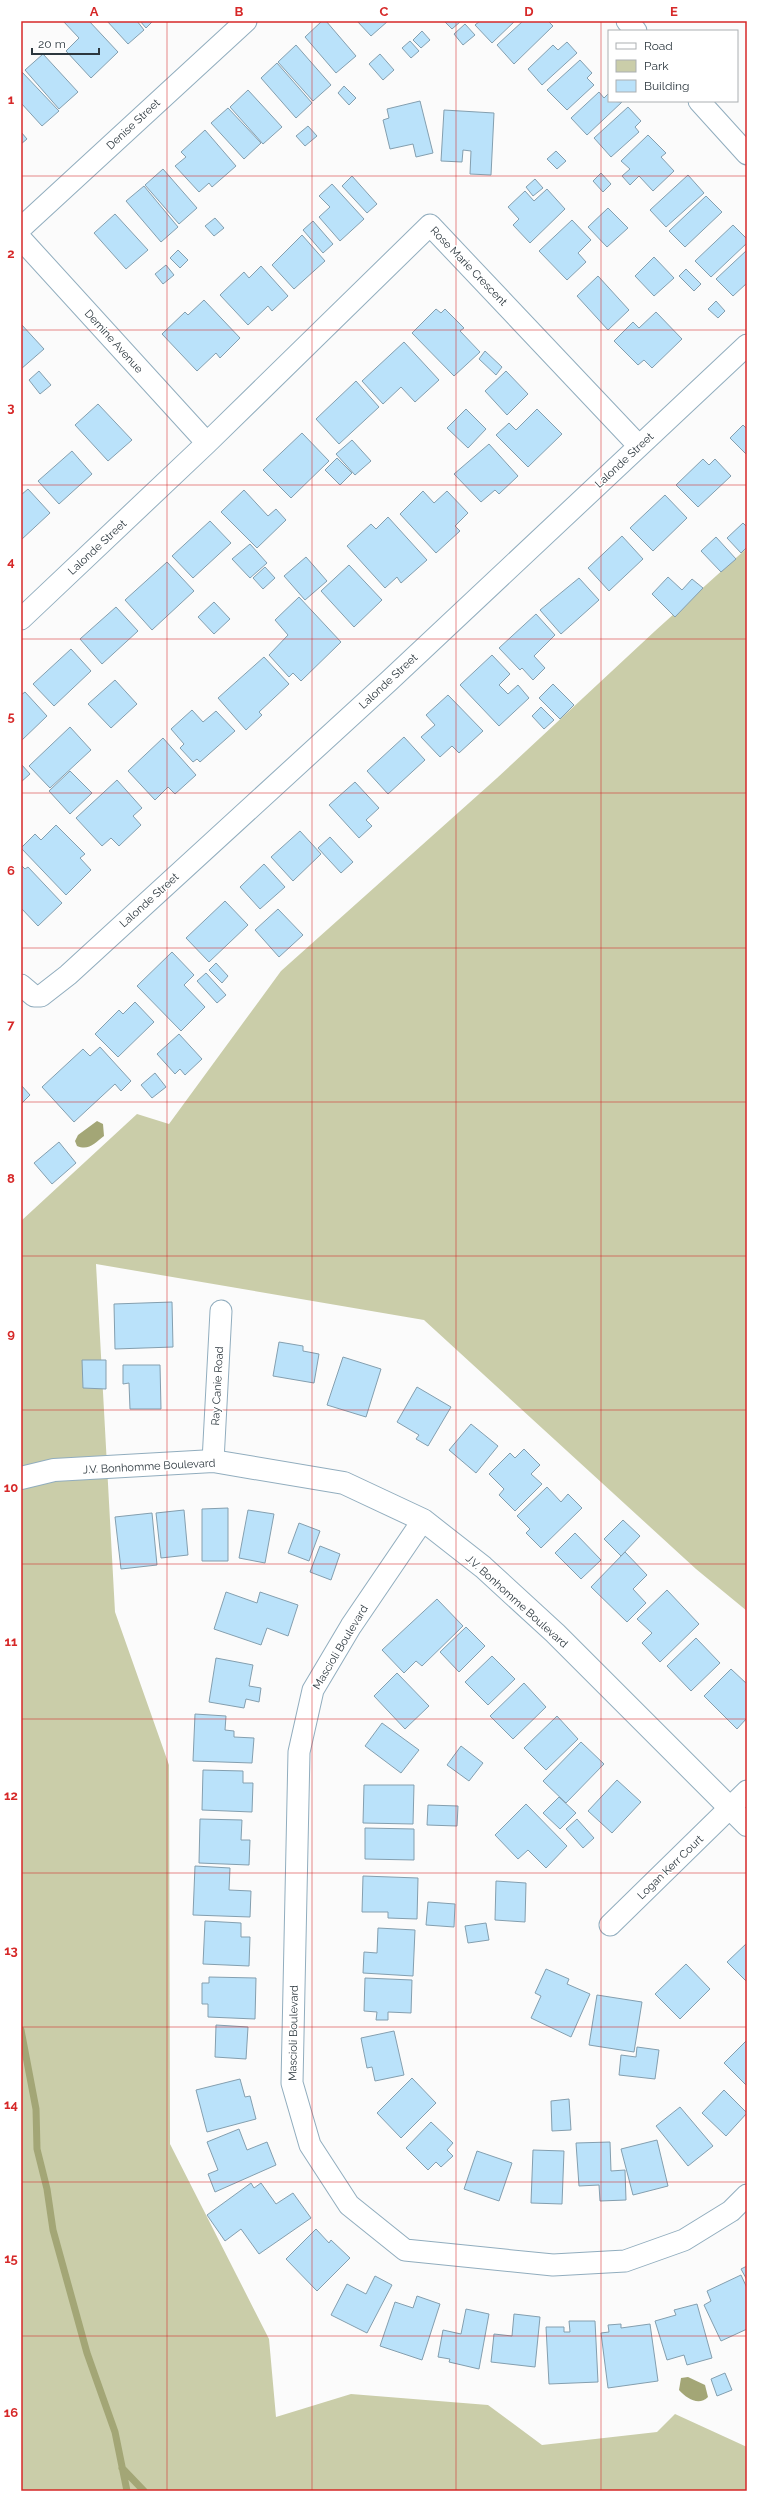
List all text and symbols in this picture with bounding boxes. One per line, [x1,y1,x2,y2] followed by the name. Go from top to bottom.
[90,4,99,19] text: A
[235,4,244,19] text: B
[380,4,389,19] text: C
[524,4,534,19] text: D
[670,4,678,19] text: E
[32,30,99,56] scale bar
[608,30,738,102] legend
[38,37,66,51] text: 20 m
[644,39,673,53] text: Road
[644,59,669,73] text: Park
[644,79,690,93] text: Building
[8,92,15,107] text: 1
[104,96,163,152] street label: Denise Street
[428,224,510,309] street label: Rose Marie Crescent
[7,246,15,261] text: 2
[82,307,146,376] street label: Demine Avenue
[7,400,15,415] text: 3
[592,430,656,491] street label: Lalonde Street
[65,517,129,578] street label: Lalonde Street
[7,554,15,569] text: 4
[356,651,420,712] street label: Lalonde Street
[7,709,15,724] text: 5
[7,863,15,878] text: 6
[117,870,182,930] street label: Lalonde Street
[7,1017,15,1032] text: 7
[7,1171,15,1186] text: 8
[7,1326,15,1341] text: 9
[209,1346,226,1426] street label: Ray Canie Road
[82,1457,216,1476] street label: J.V. Bonhomme Boulevard
[4,1480,18,1495] text: 10
[463,1552,570,1651] street label: J.V. Bonhomme Boulevard
[310,1603,371,1692] street label: Mascioli Boulevard
[5,1634,18,1649] text: 11
[4,1788,18,1803] text: 12
[635,1832,706,1902] street label: Logan Kerr Court
[4,1943,18,1958] text: 13
[286,1985,301,2081] street label: Mascioli Boulevard
[4,2097,18,2112] text: 14
[4,2251,18,2266] text: 15
[4,2405,18,2420] text: 16

